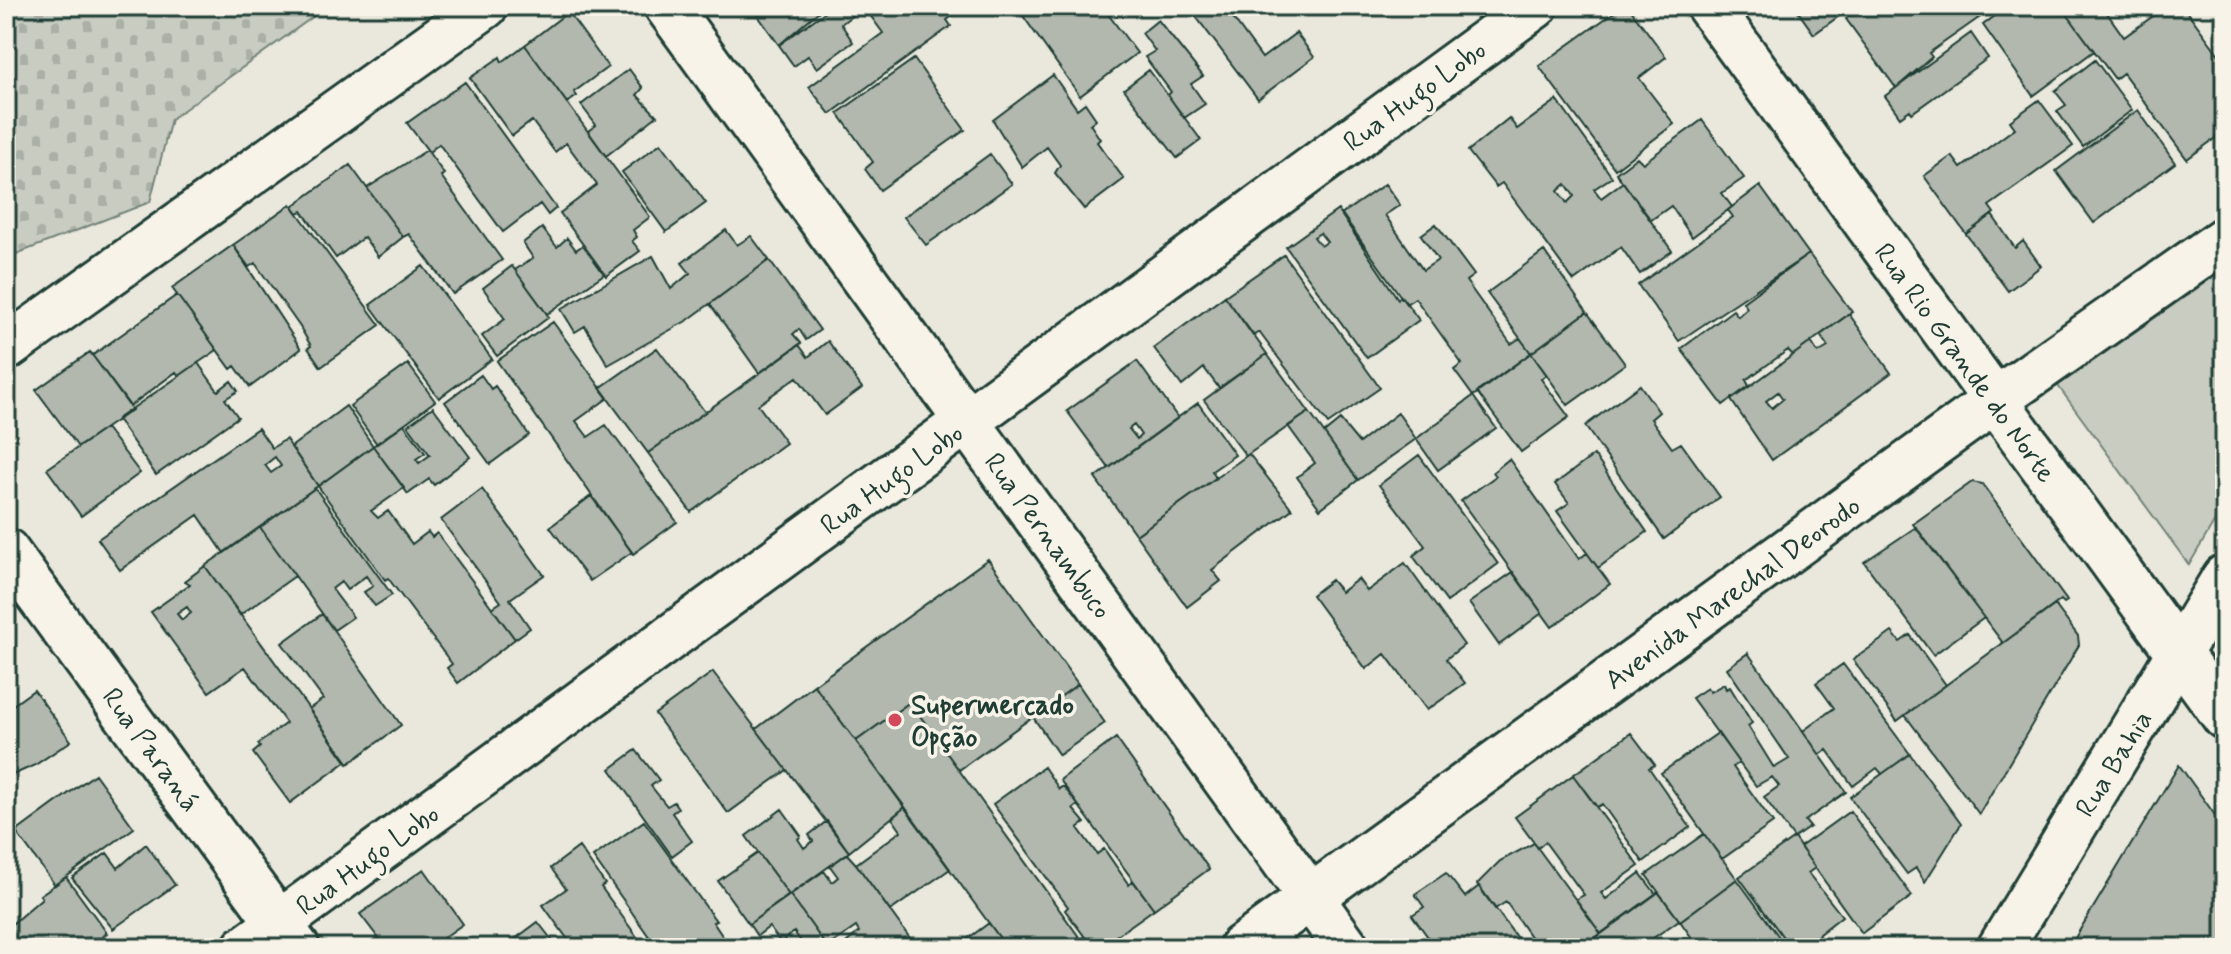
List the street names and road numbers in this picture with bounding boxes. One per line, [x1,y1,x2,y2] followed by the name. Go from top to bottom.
[1337,33,1496,164] street label: Rua Hugo Lobo
[1864,236,2064,491] street label: Rua Rio Grande do Norte
[814,416,973,547] street label: Rua Hugo Lobo
[974,446,1120,627] street label: Rua Pernambuco
[1598,489,1869,699] street label: Avenida Marechal Deorodo
[92,681,208,820] street label: Rua Paraná
[2068,704,2162,825] street label: Rua Bahia
[290,797,449,928] street label: Rua Hugo Lobo

